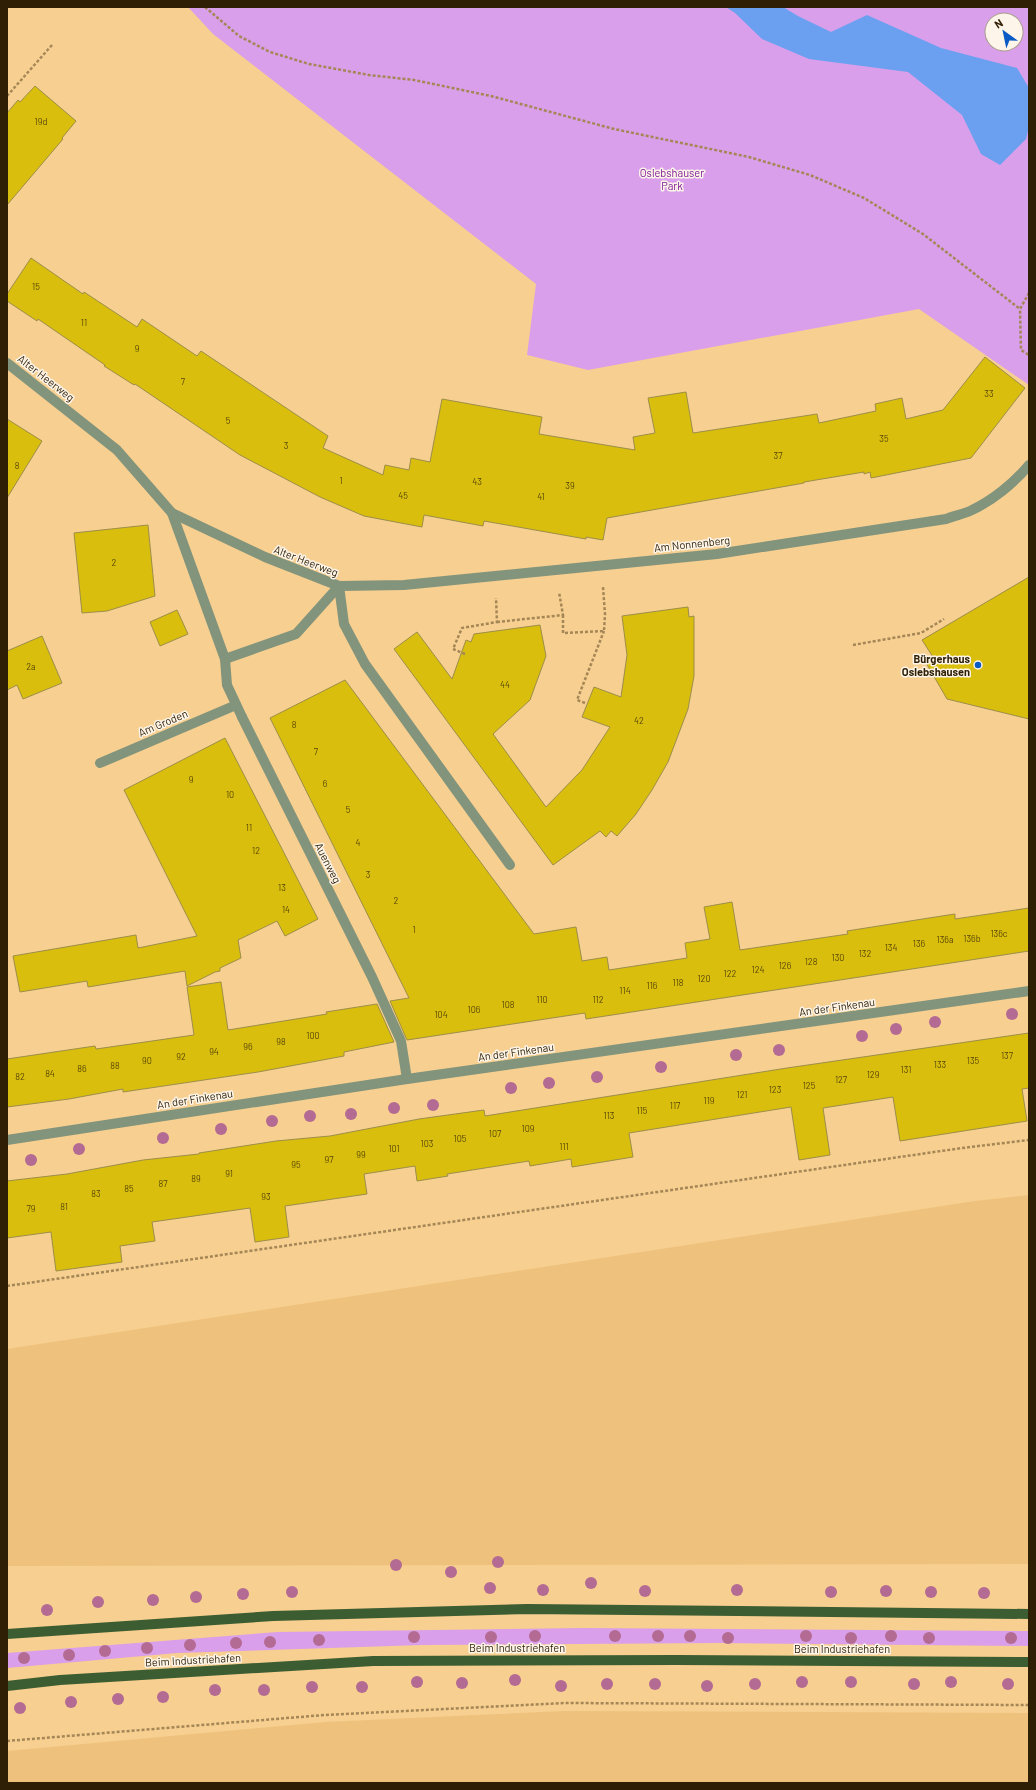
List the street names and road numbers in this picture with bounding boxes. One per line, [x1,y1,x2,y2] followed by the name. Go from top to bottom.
[16,352,77,404] street label: Alter Heerweg
[653,533,731,554] street label: Am Nonnenberg
[272,542,340,579] street label: Alter Heerweg
[136,706,190,739] street label: Am Groden
[313,840,344,885] street label: Auenweg
[798,995,876,1018] street label: An der Finkenau
[477,1040,555,1063] street label: An der Finkenau
[156,1086,234,1111] street label: An der Finkenau
[469,1641,565,1654] street label: Beim Industriehafen
[794,1642,890,1655] street label: Beim Industriehafen
[145,1650,241,1669] street label: Beim Industriehafen

